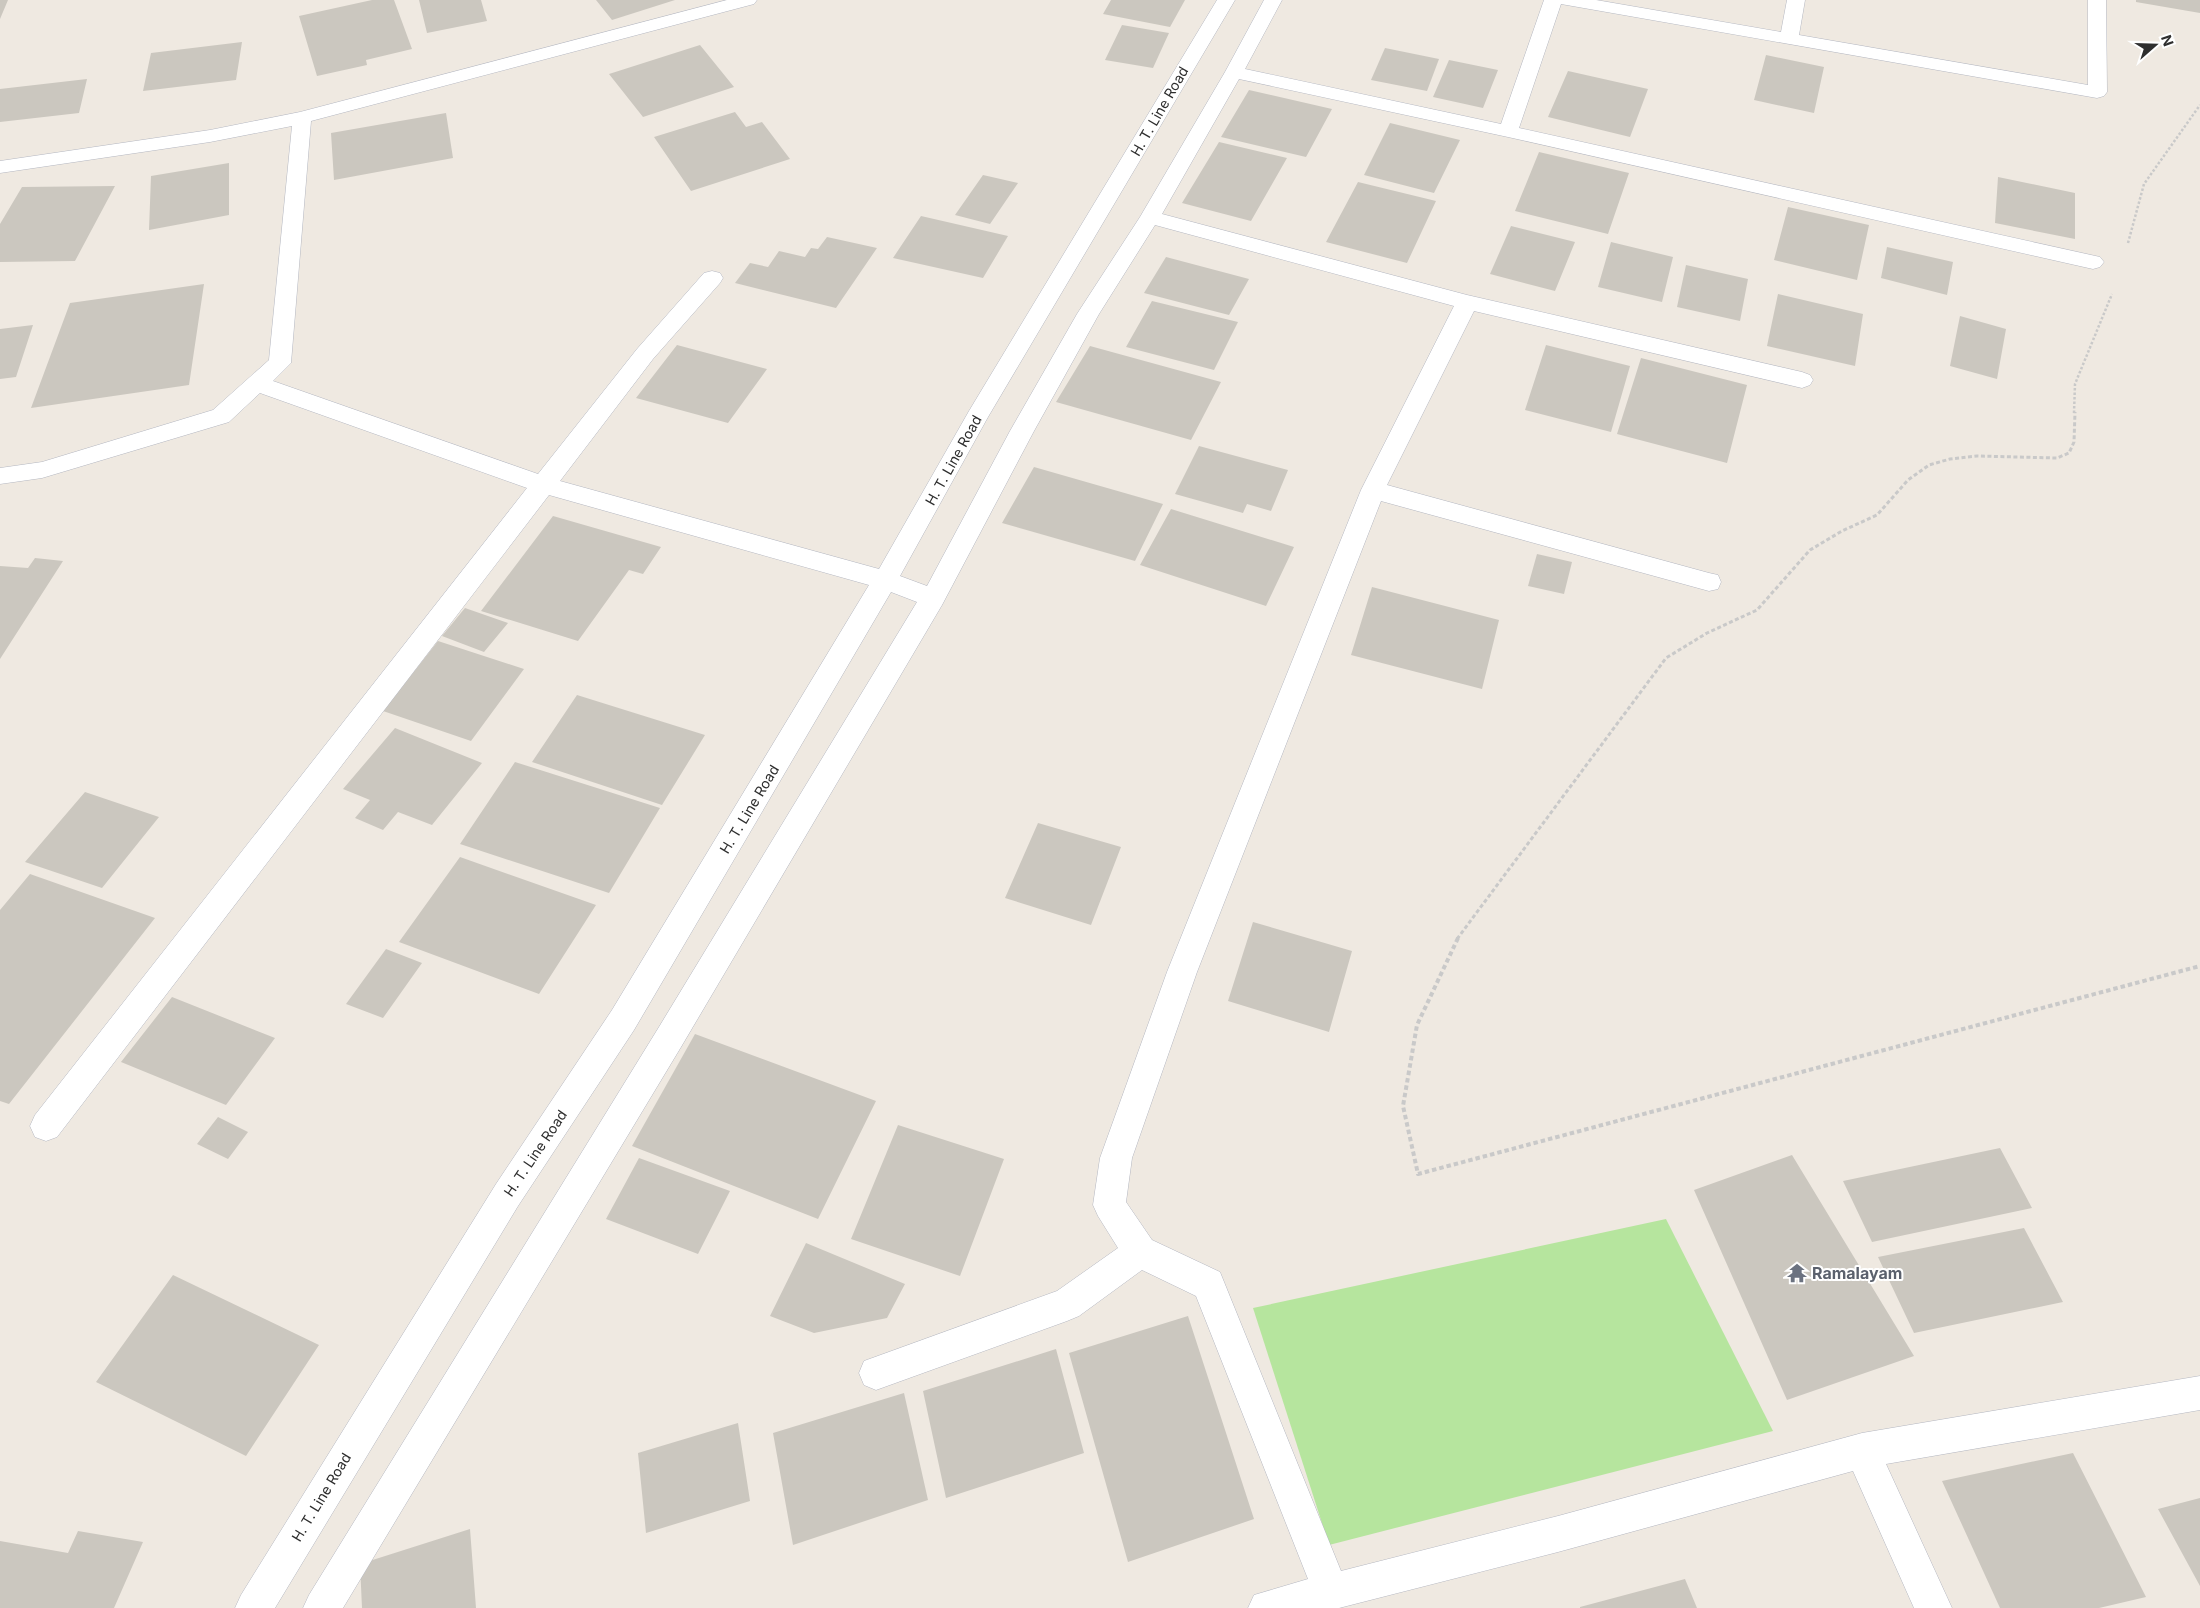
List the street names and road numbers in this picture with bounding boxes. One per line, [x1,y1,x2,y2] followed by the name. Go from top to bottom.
[1127,63,1191,159] street label: H. T. Line Road
[921,412,985,508] street label: H. T. Line Road
[716,762,782,856] street label: H. T. Line Road
[500,1107,570,1199] street label: H. T. Line Road
[288,1450,354,1544] street label: H. T. Line Road

